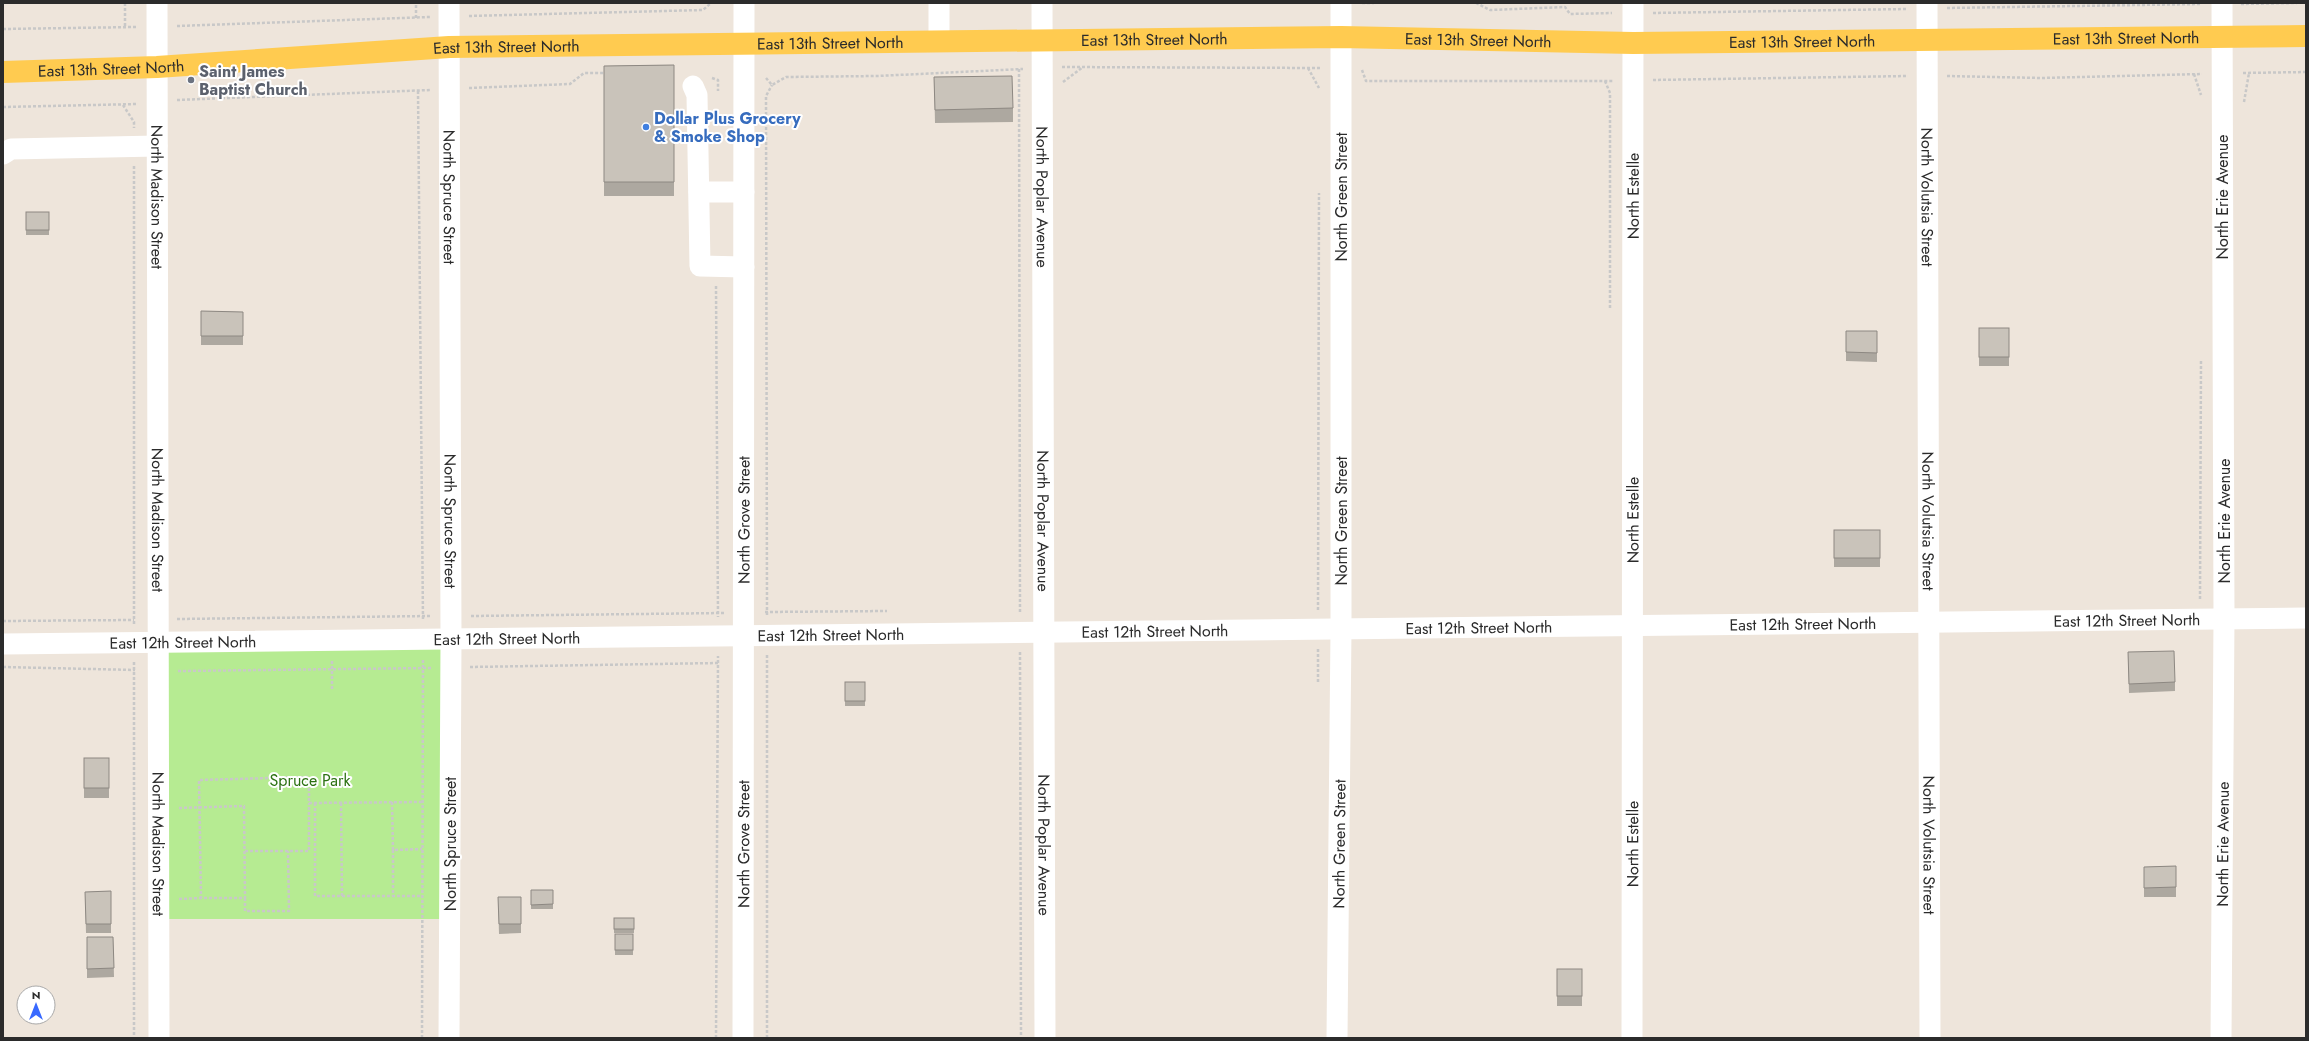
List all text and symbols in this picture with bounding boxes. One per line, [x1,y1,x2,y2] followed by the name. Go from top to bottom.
[2053,26,2199,50] street label: East 13th Street North
[1081,27,1228,51] street label: East 13th Street North
[1405,27,1552,53] street label: East 13th Street North
[1729,29,1876,54] street label: East 13th Street North
[757,30,904,55] street label: East 13th Street North
[432,34,580,60] street label: East 13th Street North
[37,54,185,82] street label: East 13th Street North
[199,60,308,101] place label: Saint James Baptist Church
[186,75,196,85] marker: Saint James Baptist Church
[654,107,801,148] place label: Dollar Plus Grocery & Smoke Shop
[641,122,651,132] marker: Dollar Plus Grocery & Smoke Shop
[146,125,169,269] street label: North Madison Street
[1031,126,1054,268] street label: North Poplar Avenue
[1916,127,1939,267] street label: North Volutsia Street
[438,130,461,264] street label: North Spruce Street
[1330,132,1353,262] street label: North Green Street
[2211,135,2234,260] street label: North Erie Avenue
[1621,153,1644,239] street label: North Estelle
[146,448,170,592] street label: North Madison Street
[1032,450,1055,592] street label: North Poplar Avenue
[1917,451,1940,591] street label: North Volutsia Street
[439,454,462,588] street label: North Spruce Street
[732,456,755,584] street label: North Grove Street
[1330,456,1353,586] street label: North Green Street
[2213,459,2236,584] street label: North Erie Avenue
[1621,477,1644,563] street label: North Estelle
[2053,608,2200,632] street label: East 12th Street North
[1729,611,1876,636] street label: East 12th Street North
[1405,615,1552,640] street label: East 12th Street North
[1081,619,1229,643] street label: East 12th Street North
[757,622,905,647] street label: East 12th Street North
[433,626,581,651] street label: East 12th Street North
[109,630,257,654] street label: East 12th Street North
[270,769,351,792] park label: Spruce Park
[147,772,170,916] street label: North Madison Street
[1033,774,1056,916] street label: North Poplar Avenue
[1918,775,1941,915] street label: North Volutsia Street
[439,777,462,911] street label: North Spruce Street
[1327,779,1351,909] street label: North Green Street
[732,780,755,908] street label: North Grove Street
[2210,781,2234,907] street label: North Erie Avenue
[1621,801,1644,887] street label: North Estelle
[16,985,56,1025] north arrow
[32,987,40,1003] text: N

